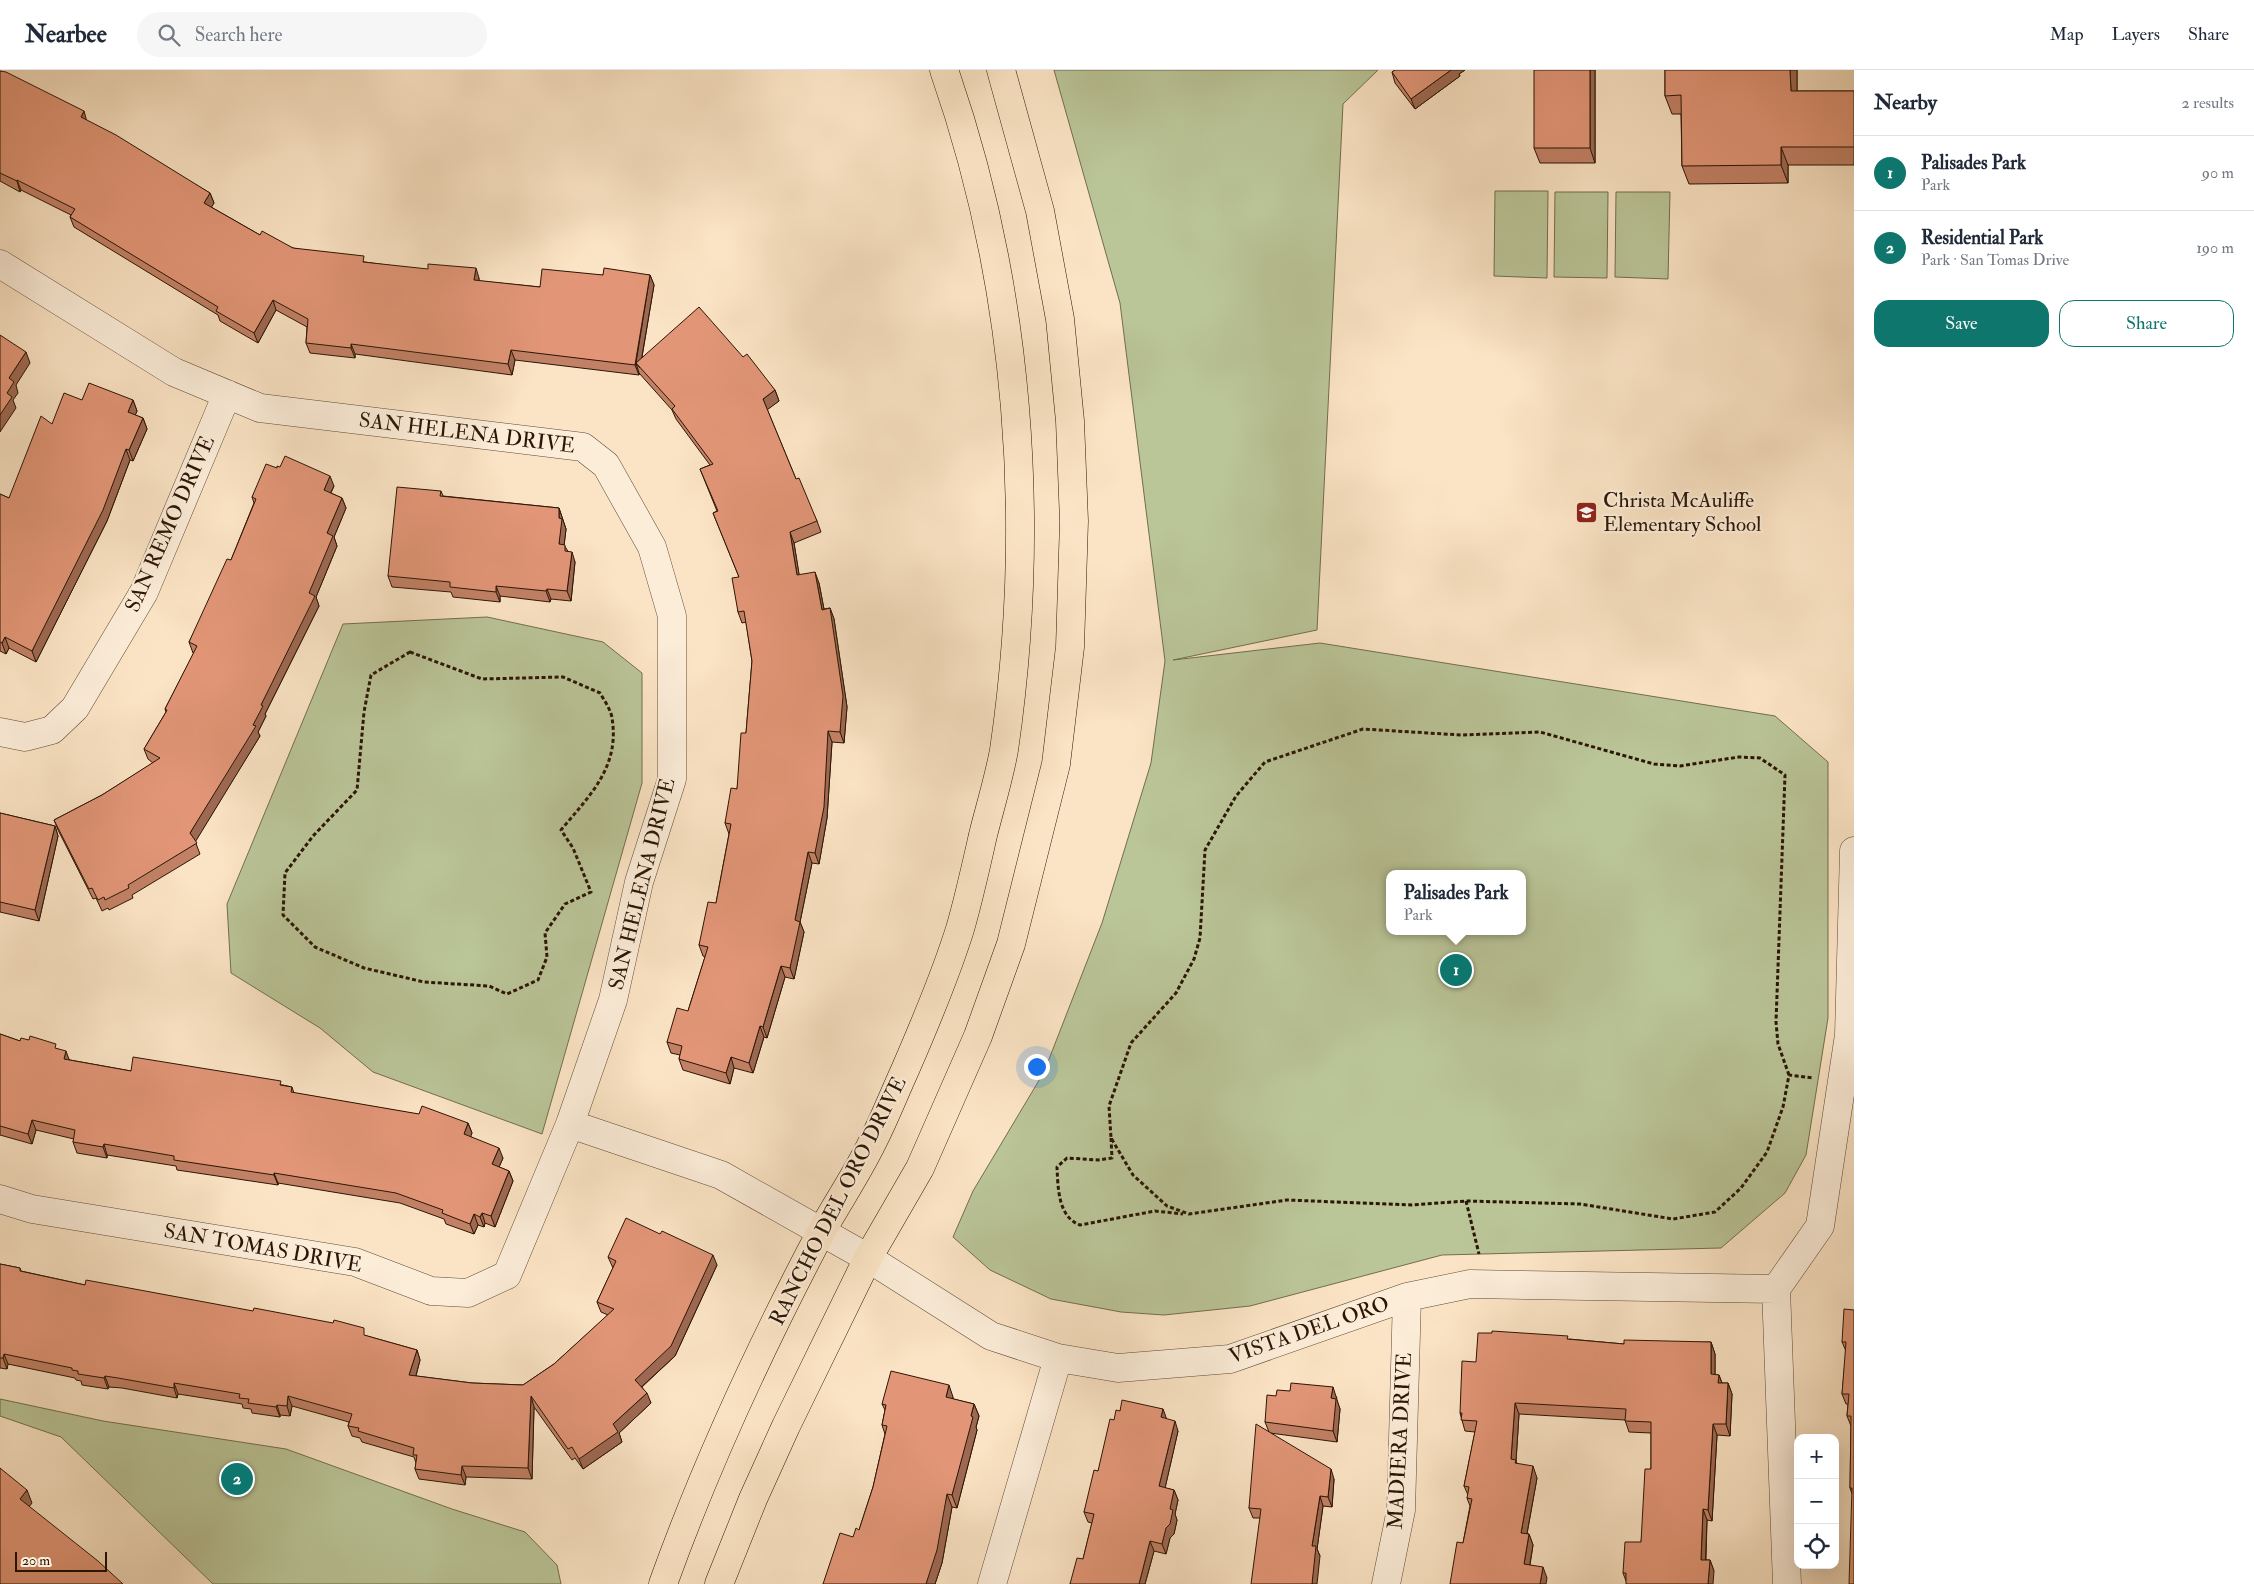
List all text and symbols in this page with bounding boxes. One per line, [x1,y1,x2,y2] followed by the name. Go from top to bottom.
[137,12,487,57] search box
[25,19,107,50] text: Nearbee
[155,21,183,49] icon: search
[195,23,282,47] text: Search here
[2050,23,2084,46] text: Map
[2112,23,2160,46] text: Layers
[2188,23,2229,46] text: Share
[1874,89,1937,116] text: Nearby
[2181,93,2234,113] text: 2 results
[1921,151,2026,175] text: Palisades Park
[1887,163,1893,183] text: 1
[2202,163,2234,183] text: 90 m
[1921,175,1950,195] text: Park
[1921,226,2043,250] text: Residential Park
[1886,238,1894,258] text: 2
[2196,238,2234,258] text: 190 m
[1921,250,2069,270] text: Park · San Tomas Drive
[1874,300,2049,347] button: Save
[2059,300,2234,347] button: Share
[357,406,577,460] street label: SAN HELENA DRIVE
[119,432,221,616] street label: SAN REMO DRIVE
[1603,487,1762,538] place label: Christa McAuliffe Elementary School
[1575,500,1599,524] school or university icon: Christa McAuliffe Elementary School
[603,775,681,993] street label: SAN HELENA DRIVE
[1386,870,1526,935] popup
[1403,881,1509,905] text: Palisades Park
[1403,905,1433,925] text: Park
[1440,951,1472,989] pin: 1
[1024,1054,1050,1080] your location
[763,1072,913,1330] street label: RANCHO DEL ORO DRIVE
[162,1217,364,1279] street label: SAN TOMAS DRIVE
[1225,1290,1393,1370] street label: VISTA DEL ORO
[1382,1352,1418,1530] street label: MADIERA DRIVE
[1794,1434,1839,1569] map controls
[1794,1434,1839,1479] button: +
[221,1460,253,1498] pin: 2
[1794,1479,1839,1524] button: −
[1794,1524,1839,1569] button: locate
[15,1549,108,1572] scale bar
[22,1552,50,1569] text: 20 m

